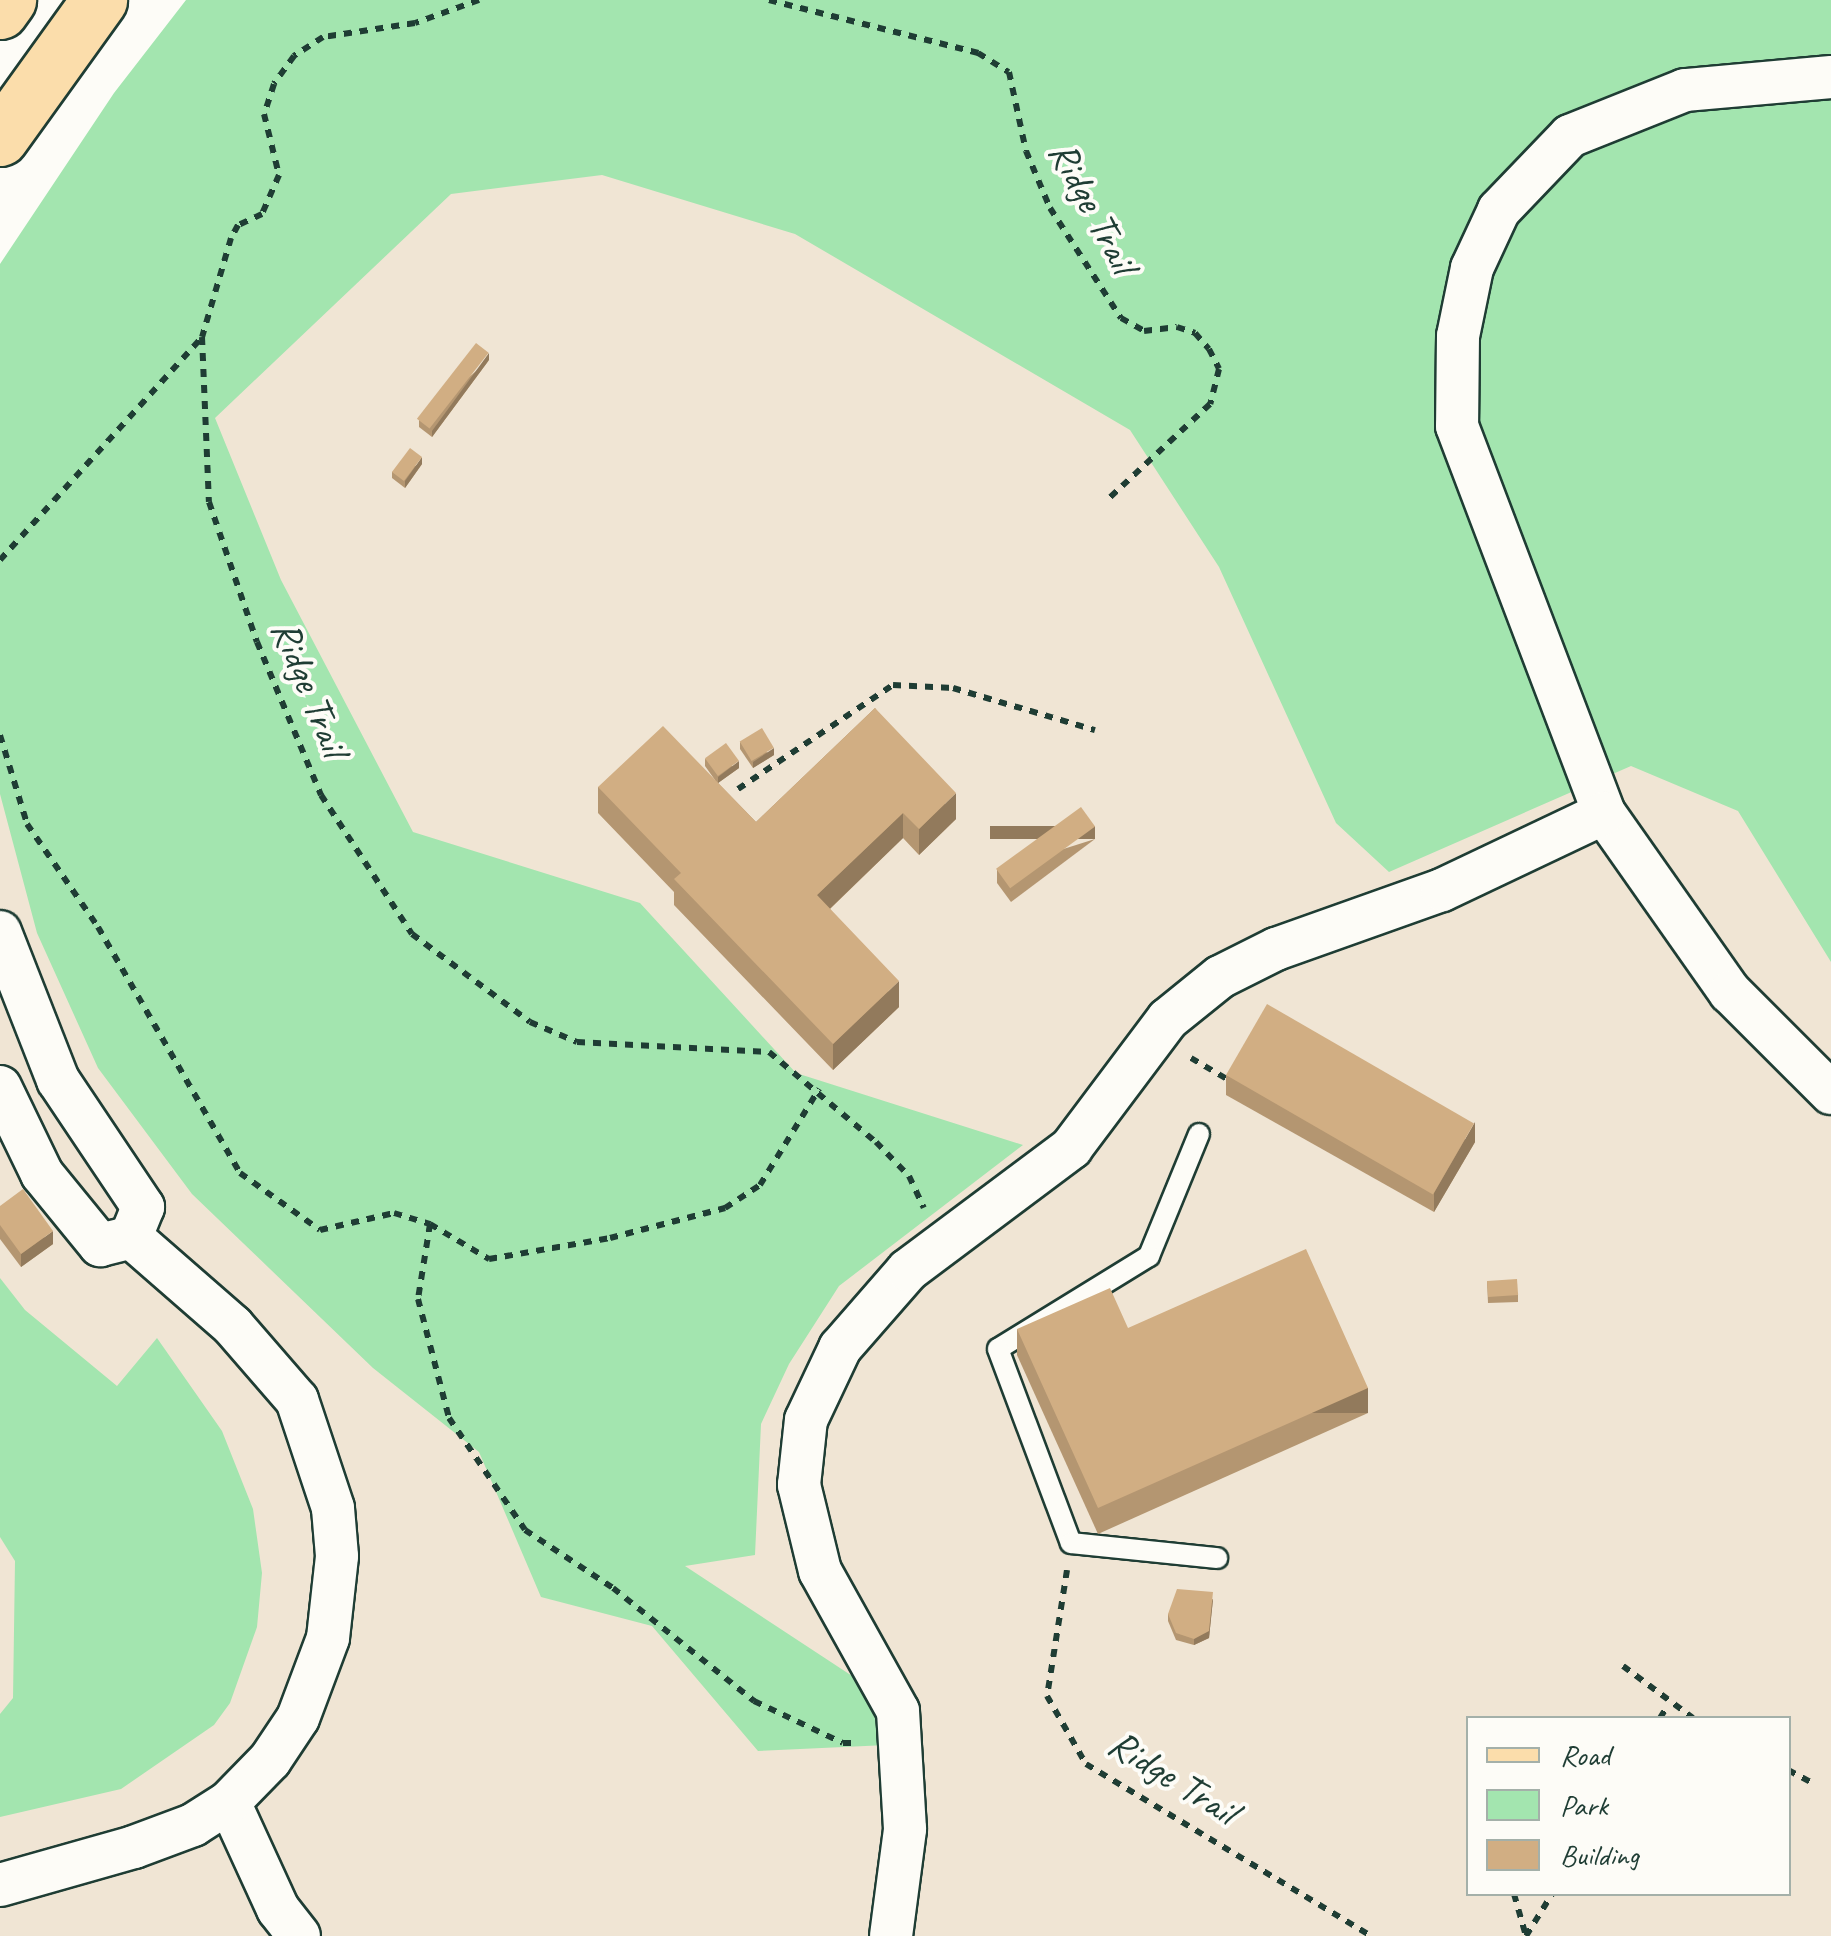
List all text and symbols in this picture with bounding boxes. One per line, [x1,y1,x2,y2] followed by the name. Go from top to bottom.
[1038,133,1148,281] street label: Ridge Trail
[261,613,359,763] street label: Ridge Trail
[1466,1716,1791,1896] legend
[1100,1719,1246,1835] street label: Ridge Trail
[1560,1736,1610,1774] text: Road
[1560,1786,1608,1824] text: Park
[1560,1836,1639,1874] text: Building

